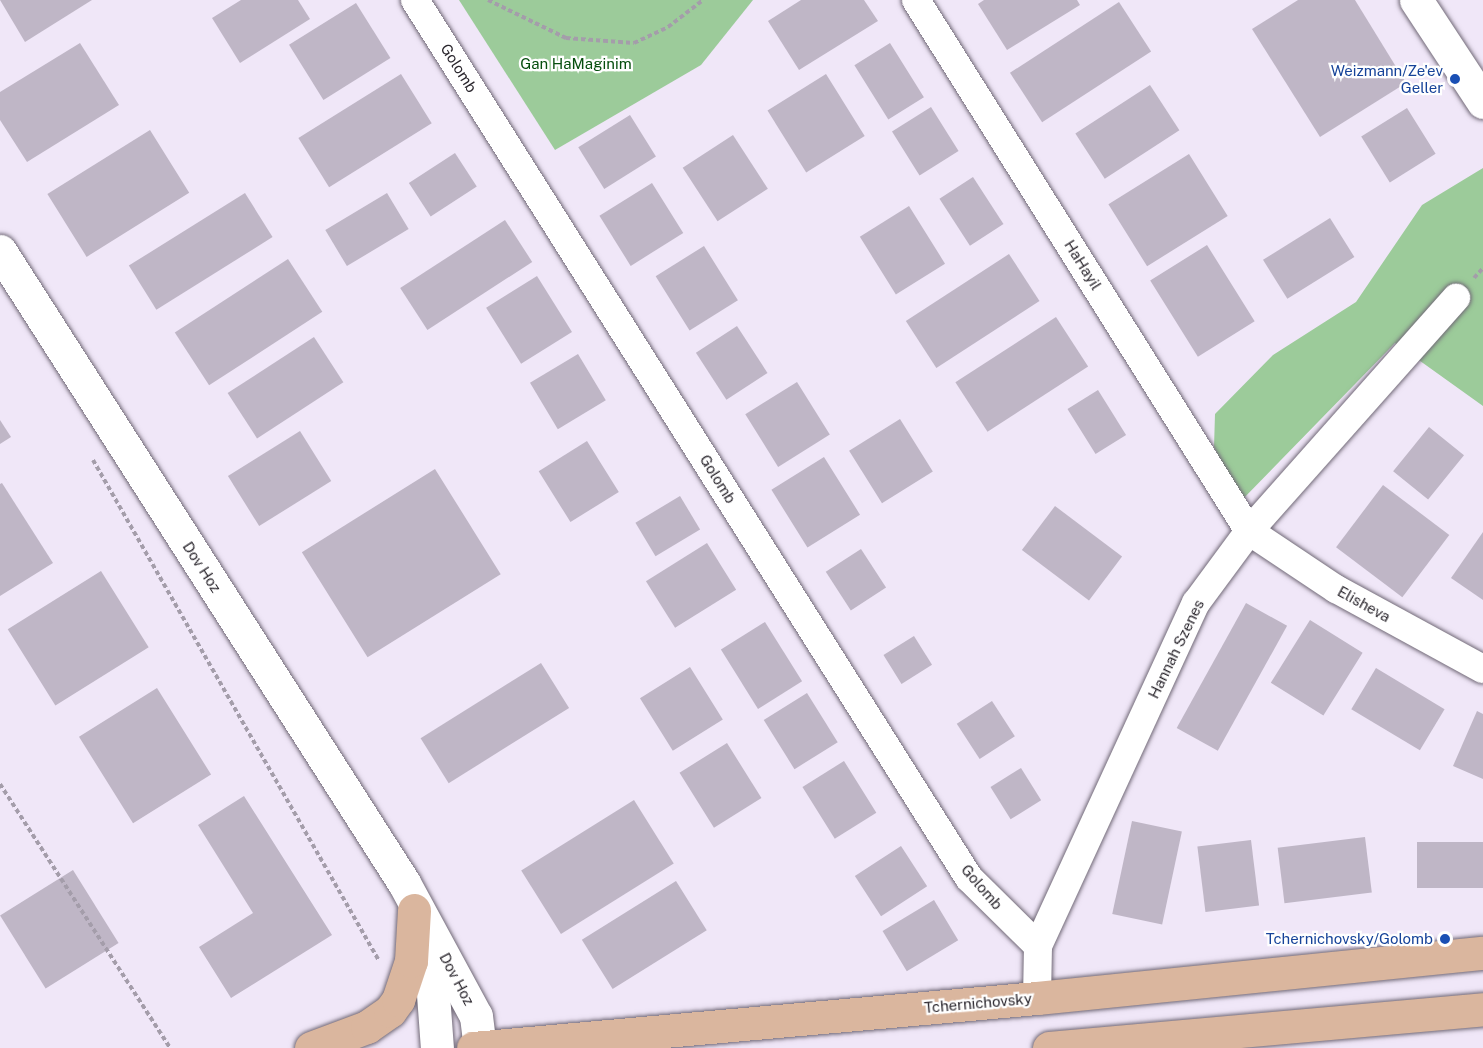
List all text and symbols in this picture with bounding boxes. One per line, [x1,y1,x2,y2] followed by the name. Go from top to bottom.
[437,40,481,96] street label: Golomb
[520,55,632,73] park label: Gan HaMaginim
[1331,61,1443,96] place label: Weizmann/Ze'ev Geller
[1448,72,1462,86] marker: Weizmann/Ze'ev Geller
[1061,237,1105,293] street label: HaHayil
[696,451,740,507] street label: Golomb
[179,538,225,596] street label: Dov Hoz
[1334,582,1394,626] street label: Elisheva
[1144,597,1208,701] street label: Hannah Szenes
[957,861,1007,913] street label: Golomb
[1266,930,1433,948] place label: Tchernichovsky/Golomb
[1438,932,1452,946] marker: Tchernichovsky/Golomb
[436,950,478,1008] street label: Dov Hoz
[923,989,1033,1017] street label: Tchernichovsky

